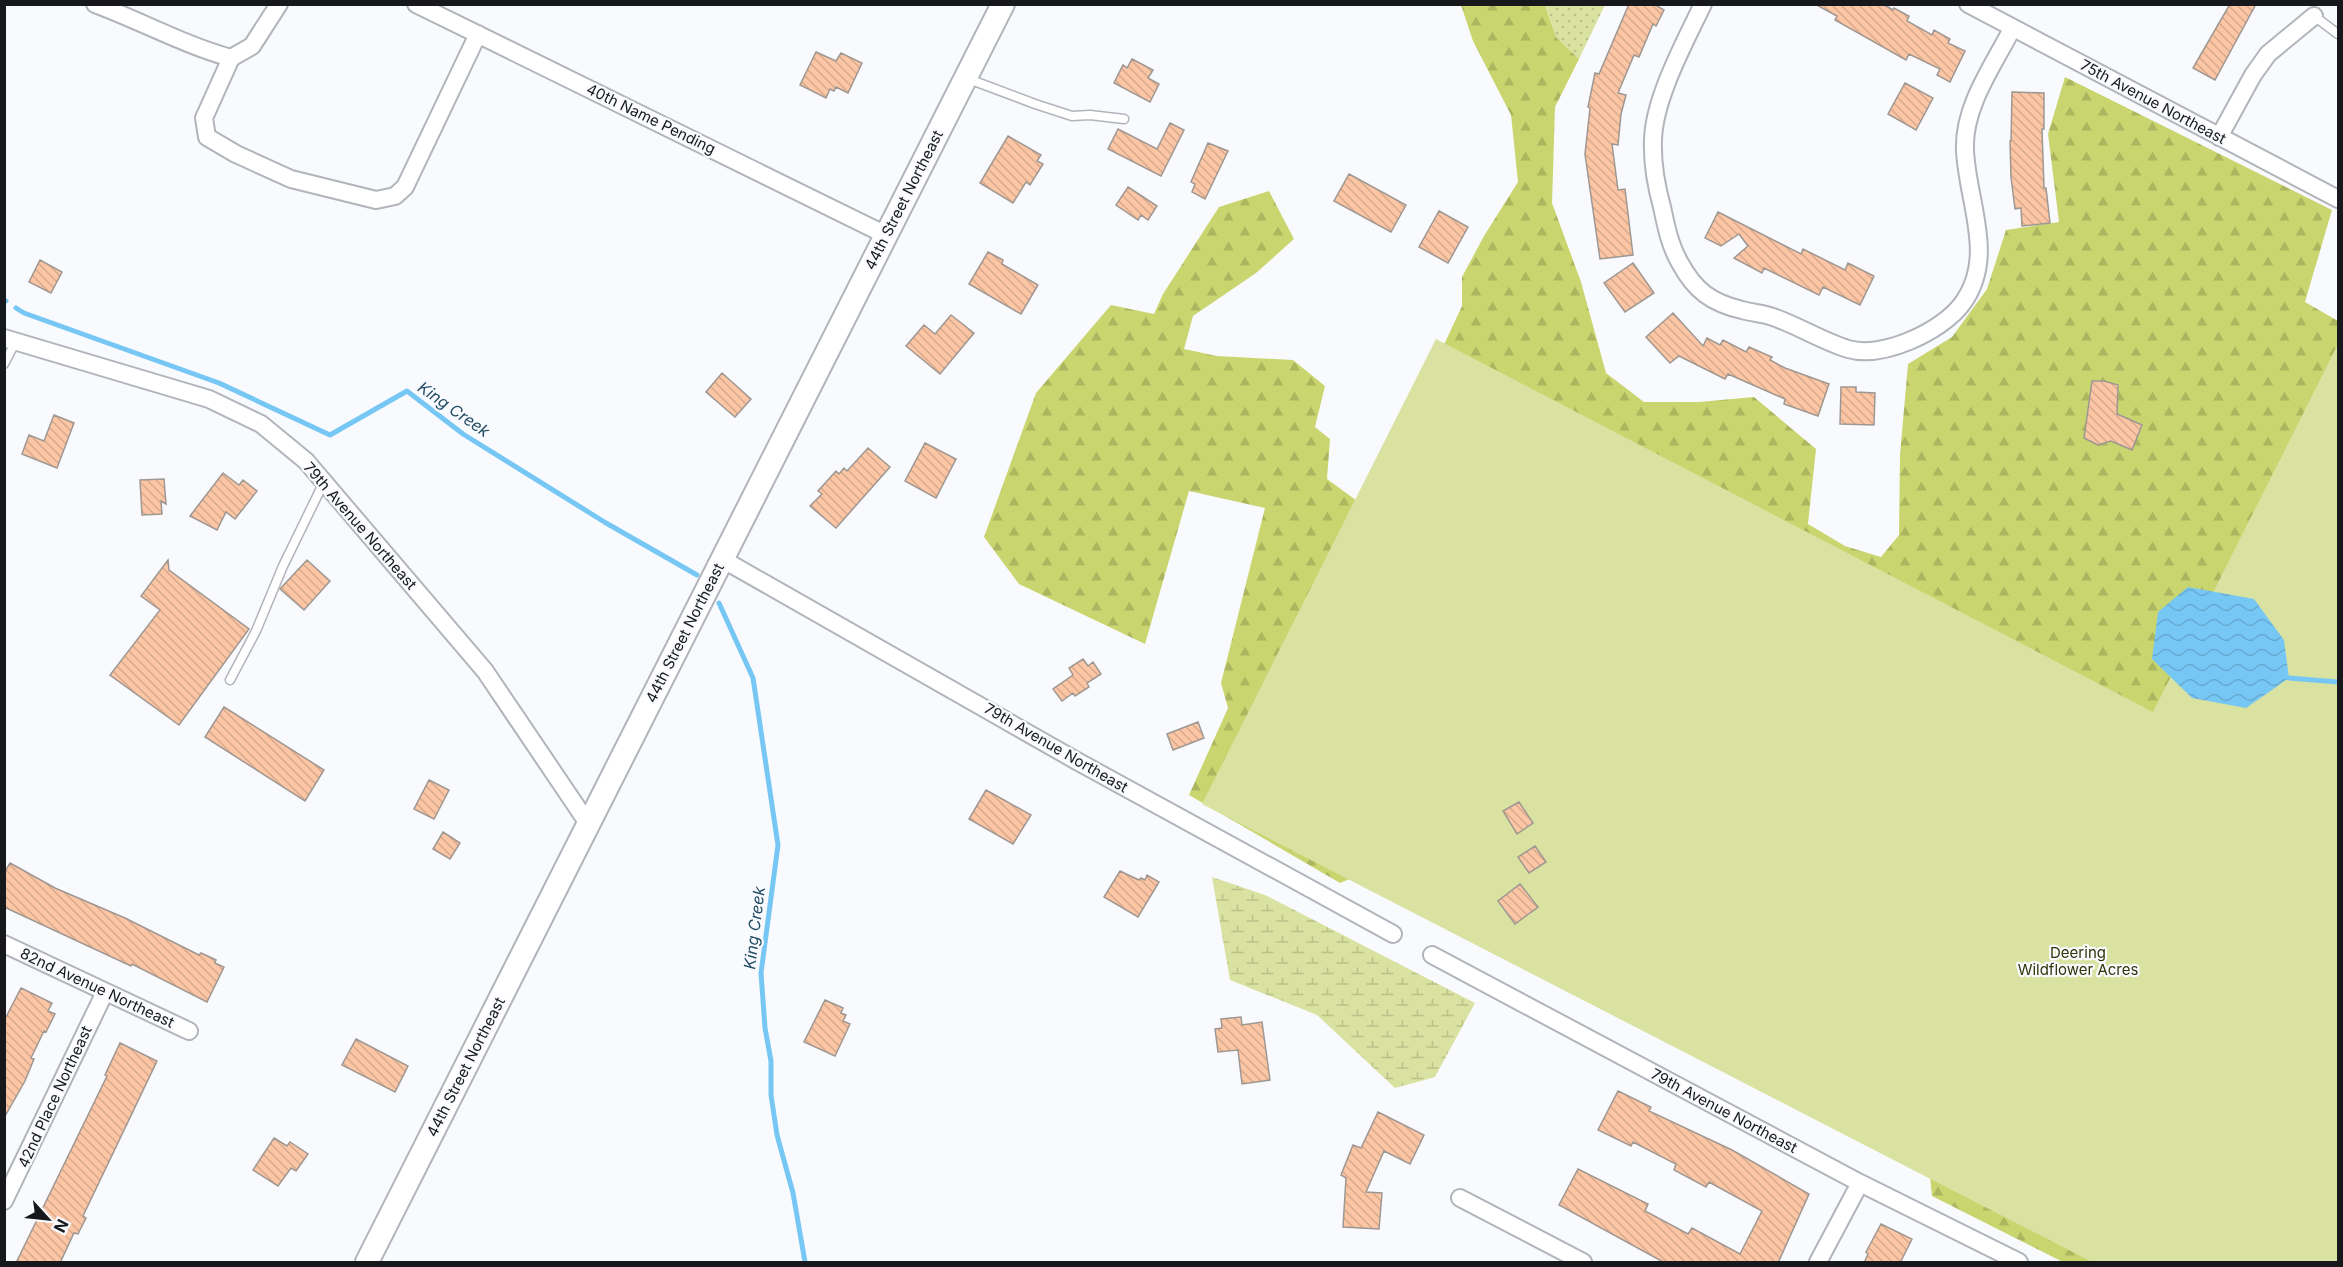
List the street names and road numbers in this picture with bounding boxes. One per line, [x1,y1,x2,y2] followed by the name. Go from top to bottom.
[2077,55,2229,148] street label: 75th Avenue Northeast
[584,79,719,158] street label: 40th Name Pending
[860,127,947,273] street label: 44th Street Northeast
[300,458,421,593] street label: 79th Avenue Northeast
[641,560,728,706] street label: 44th Street Northeast
[981,699,1132,797] street label: 79th Avenue Northeast
[17,943,177,1032] street label: 82nd Avenue Northeast
[422,994,509,1140] street label: 44th Street Northeast
[13,1023,96,1171] street label: 42nd Place Northeast
[1648,1064,1801,1157] street label: 79th Avenue Northeast

